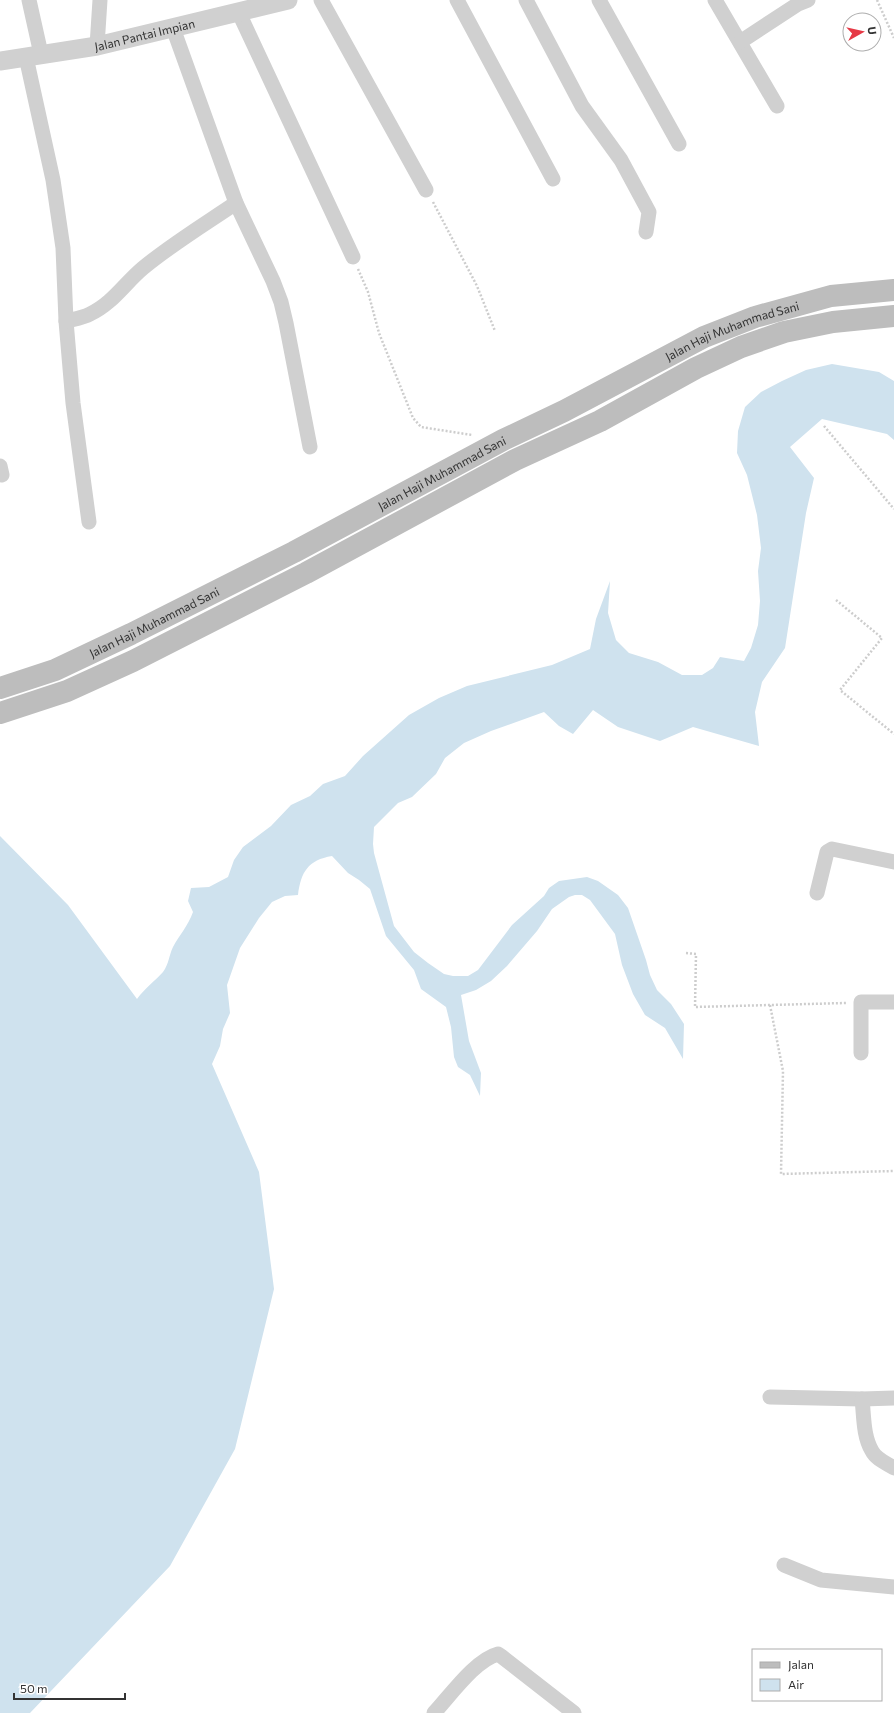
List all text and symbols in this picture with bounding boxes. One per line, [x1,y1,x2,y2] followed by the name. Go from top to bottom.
[842,12,882,52] north arrow
[93,16,196,54] street label: Jalan Pantai Impian
[865,26,879,35] text: U
[663,298,801,364] street label: Jalan Haji Muhammad Sani
[375,433,508,514] street label: Jalan Haji Muhammad Sani
[87,584,221,661] street label: Jalan Haji Muhammad Sani
[752,1649,882,1701] legend
[788,1657,814,1672] text: Jalan
[14,1675,125,1701] scale bar
[788,1677,804,1691] text: Air
[20,1681,48,1695] text: 50 m

